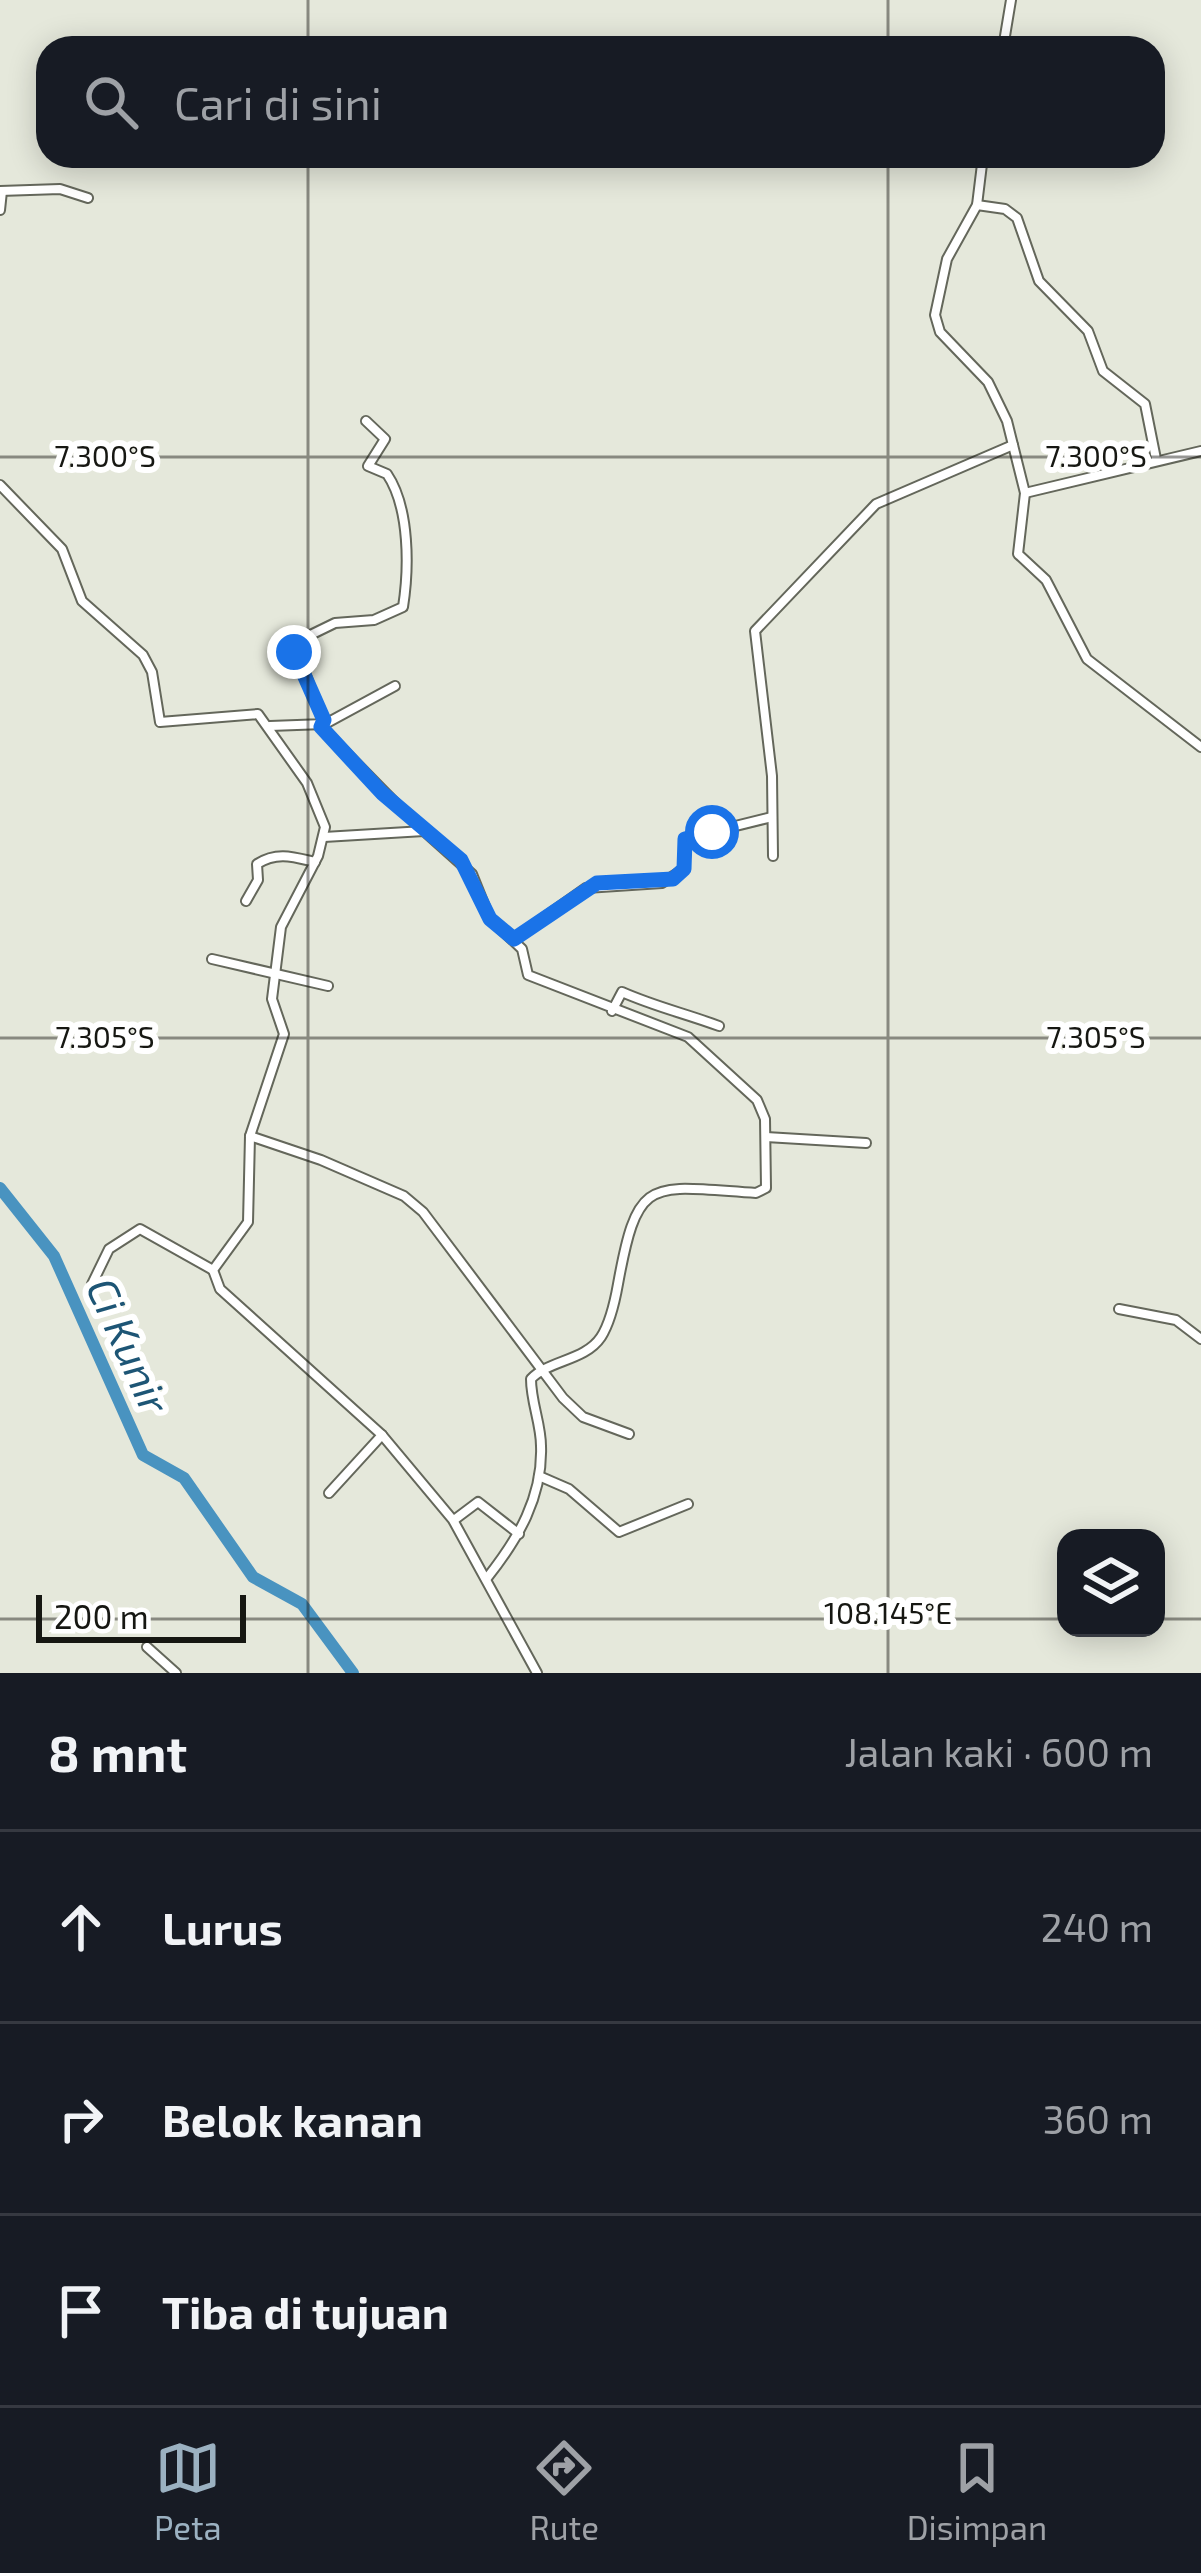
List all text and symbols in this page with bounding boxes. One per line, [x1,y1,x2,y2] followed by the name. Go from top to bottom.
[36,36,1165,168] search box
[78,69,144,135] icon: search
[174,75,382,129] text: Cari di sini
[54,437,156,473] text: 7.300°S
[1045,437,1147,473] text: 7.300°S
[267,625,321,679] route end
[685,805,739,859] route start
[55,1018,155,1054] text: 7.305°S
[1046,1018,1146,1054] text: 7.305°S
[78,1269,182,1422] water label: Ci Kunir
[1057,1529,1165,1637] map controls
[1057,1529,1165,1637] button: layers
[36,1589,246,1642] scale bar
[824,1594,952,1630] text: 108.145°E
[54,1596,149,1636] text: 200 m
[48,1721,187,1782] text: 8 mnt
[844,1728,1153,1775] text: Jalan kaki · 600 m
[48,1894,114,1960] icon: ahead
[162,1900,283,1954] text: Lurus
[1041,1903,1153,1950] text: 240 m
[48,2086,114,2152] icon: right
[162,2092,423,2146] text: Belok kanan
[1043,2095,1153,2142] text: 360 m
[48,2278,114,2344] icon: arrive
[162,2284,449,2338] text: Tiba di tujuan
[154,2435,222,2547] tab: Peta
[529,2435,599,2547] tab: Rute
[907,2435,1047,2547] tab: Disimpan

